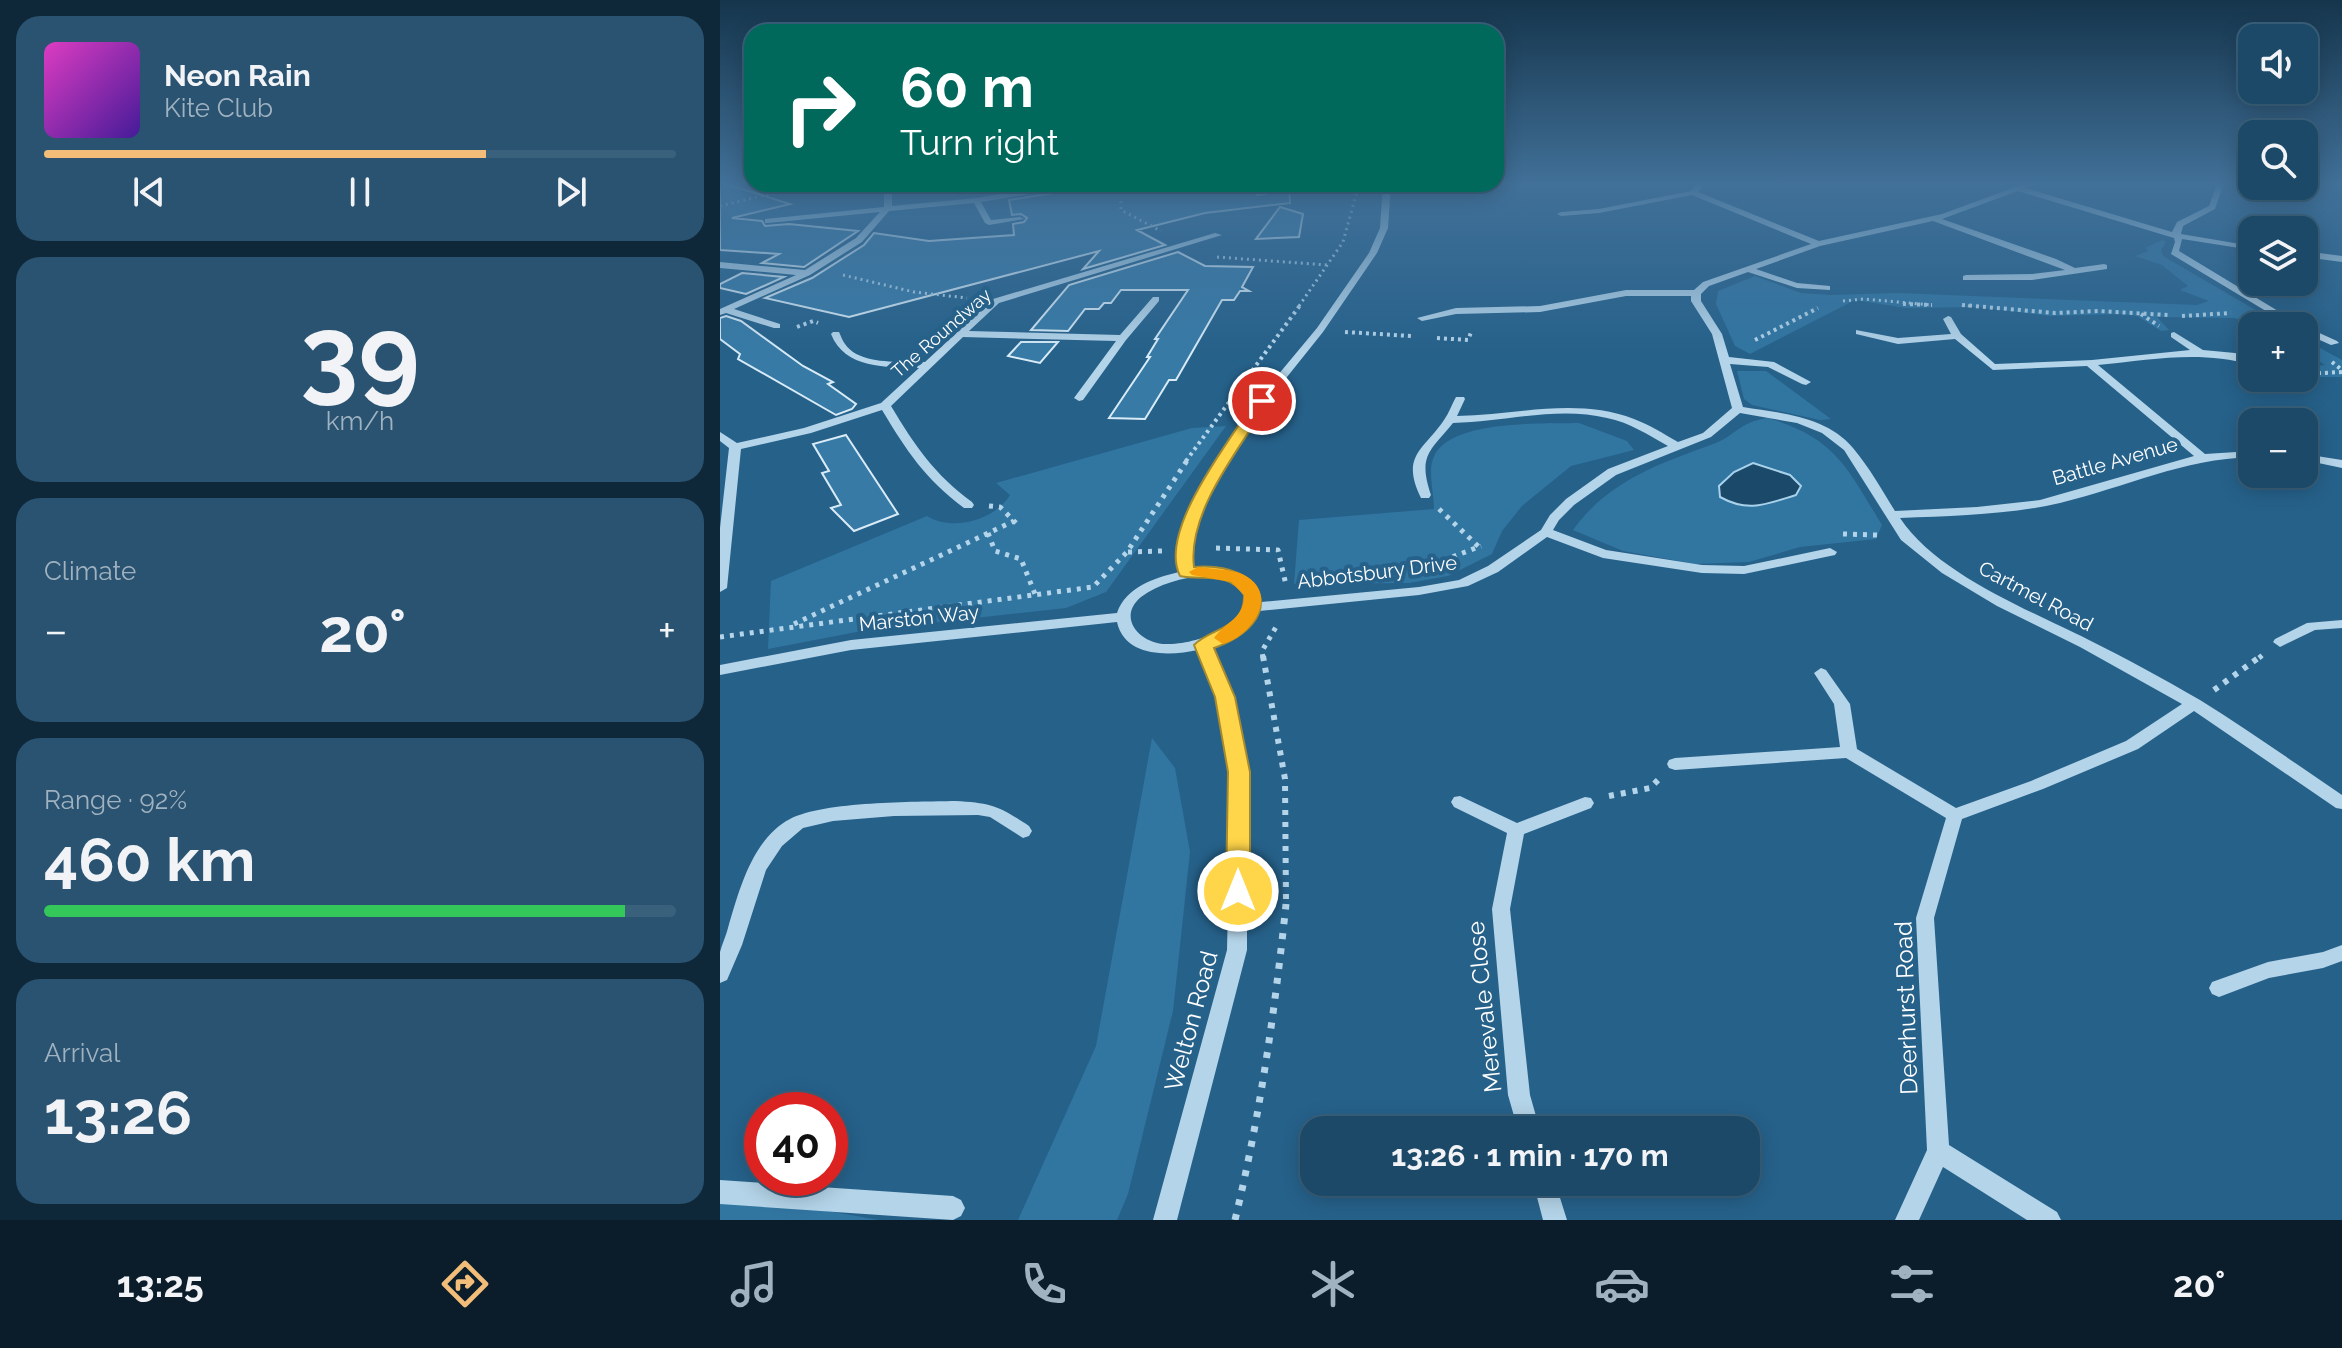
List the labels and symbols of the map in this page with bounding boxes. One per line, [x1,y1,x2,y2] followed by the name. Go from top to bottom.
[887,284,995,382] street label: The Roundway
[1228,367,1296,435] pin
[2050,432,2181,490] street label: Battle Avenue
[1296,550,1458,594] street label: Abbotsbury Drive
[1975,556,2097,636] street label: Cartmel Road
[858,600,980,636] street label: Marston Way
[1196,849,1280,933] position arrow
[1461,920,1507,1094] street label: Merevale Close
[1888,921,1924,1095] street label: Deerhurst Road
[1158,948,1224,1094] street label: Welton Road
[744,1092,848,1196] speed limit sign: 40

